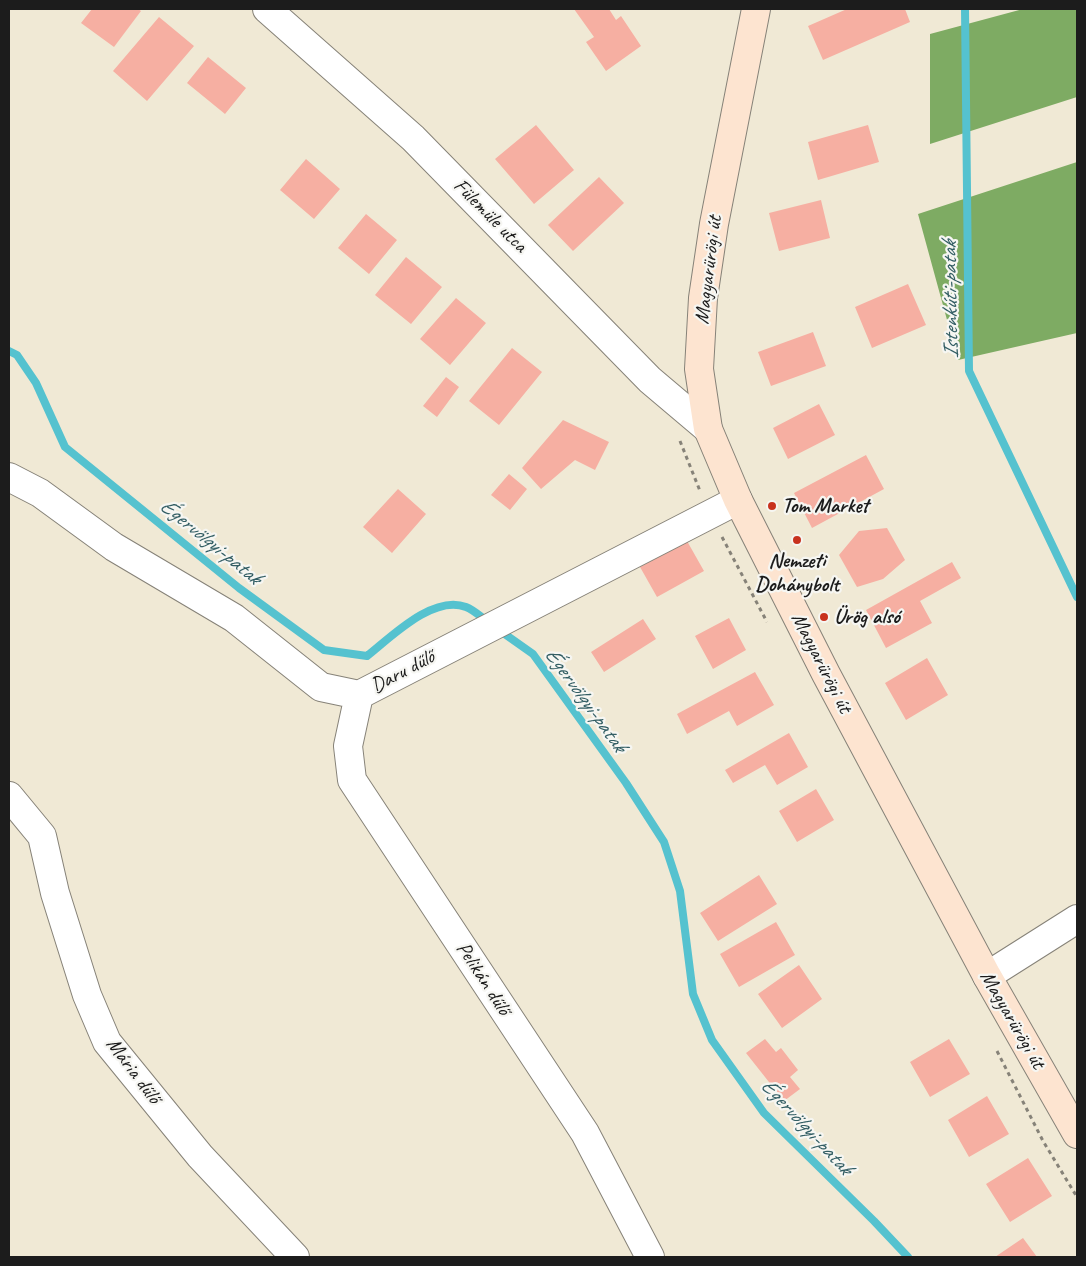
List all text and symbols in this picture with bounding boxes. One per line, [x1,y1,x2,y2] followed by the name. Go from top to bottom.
[448,174,532,258] street label: Fülemüle utca
[690,214,728,326] street label: Magyarürögi út
[937,241,965,359] water label: Istenkúti-patak
[154,493,266,591] water label: Égervölgyi-patak
[782,493,868,519] place label: Tom Market
[766,500,778,512] marker: Tom Market
[791,534,803,546] marker: Nemzeti Dohánybolt
[755,548,839,598] place label: Nemzeti Dohánybolt
[834,604,900,630] place label: Ürög alsó
[785,609,857,717] street label: Magyarürögi út
[818,611,830,623] marker: Ürög alsó
[538,643,632,757] water label: Égervölgyi-patak
[367,645,439,699] street label: Daru dűlő
[450,938,516,1020] street label: Pelikán dűlő
[974,966,1050,1074] street label: Magyarürögi út
[100,1033,166,1109] street label: Mária dűlő
[755,1073,857,1181] water label: Égervölgyi-patak

